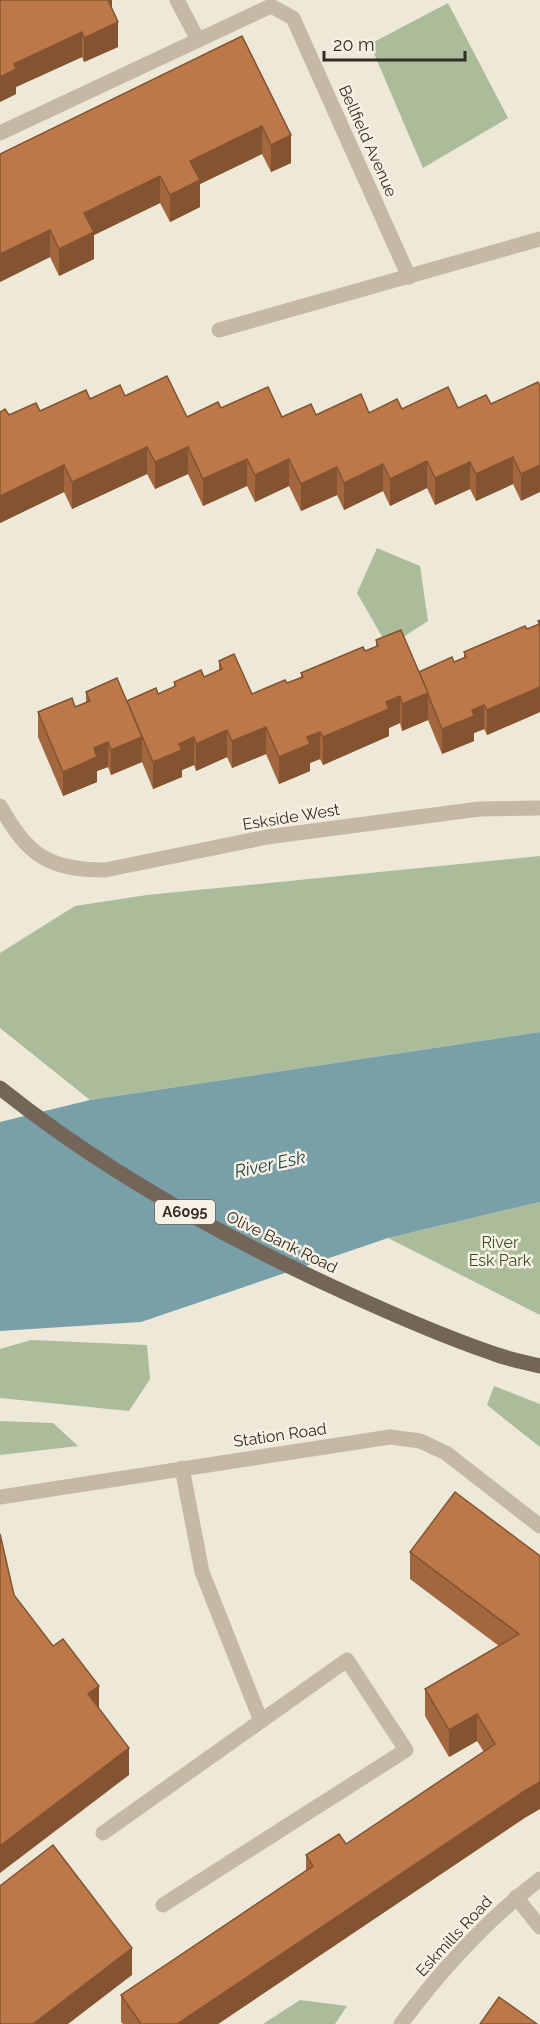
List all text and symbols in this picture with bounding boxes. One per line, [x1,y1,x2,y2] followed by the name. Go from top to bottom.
[324,24,465,62] scale bar
[333,34,375,55] text: 20 m
[335,82,401,200] street label: Bellfield Avenue
[241,800,342,834] street label: Eskside West
[233,1146,308,1182] water label: River Esk
[155,1200,215,1224] road number: A6095
[223,1207,341,1277] street label: Olive Bank Road
[469,1233,532,1270] park label: River Esk Park
[232,1419,328,1451] street label: Station Road
[412,1892,496,1980] street label: Eskmills Road

